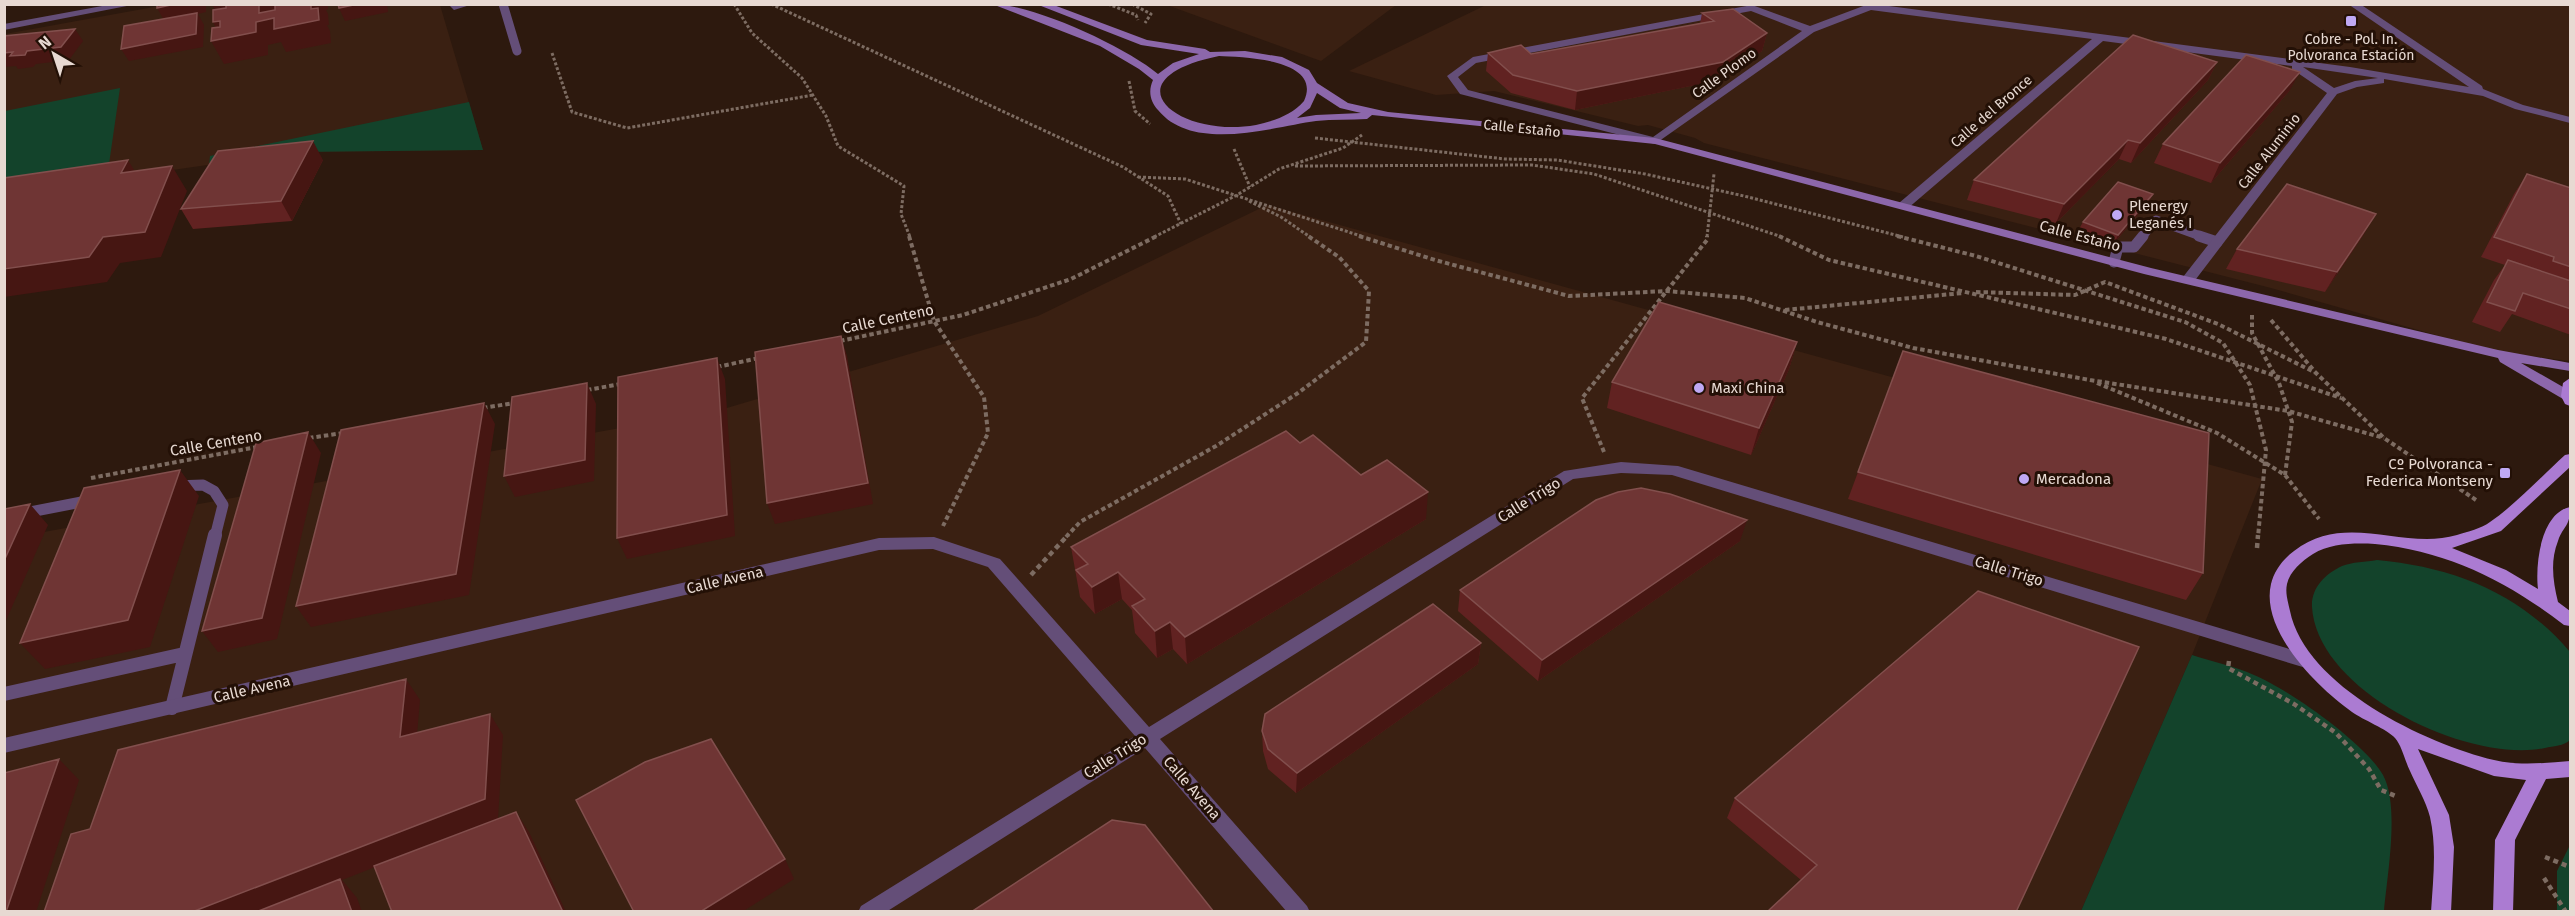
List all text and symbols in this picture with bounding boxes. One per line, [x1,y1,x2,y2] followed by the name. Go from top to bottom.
[2344,14,2358,28] marker: Cobre - Pol. In. Polvoranca Estación
[24,24,84,84] north arrow
[2287,31,2415,64] place label: Cobre - Pol. In. Polvoranca Estación
[35,32,55,53] text: N
[1689,44,1760,102] street label: Calle Plomo
[1947,71,2036,151] street label: Calle del Bronce
[2235,110,2304,192] street label: Calle Aluminio
[1482,116,1561,141] street label: Calle Estaño
[2129,197,2192,232] place label: Plenergy Leganés I
[2110,208,2124,222] marker: Plenergy Leganés I
[2038,217,2122,255] street label: Calle Estaño
[841,301,935,337] street label: Calle Centeno
[1711,379,1785,397] place label: Maxi China
[1692,381,1706,395] marker: Maxi China
[169,426,263,460] street label: Calle Centeno
[2366,455,2494,490] place label: Cº Polvoranca - Federica Montseny
[2498,466,2512,480] marker: Cº Polvoranca - Federica Montseny
[2036,470,2111,488] place label: Mercadona
[2017,472,2031,486] marker: Mercadona
[1494,474,1564,526] street label: Calle Trigo
[1973,552,2045,590] street label: Calle Trigo
[685,562,765,598] street label: Calle Avena
[212,671,292,707] street label: Calle Avena
[1080,730,1150,782] street label: Calle Trigo
[1160,753,1224,823] street label: Calle Avena

